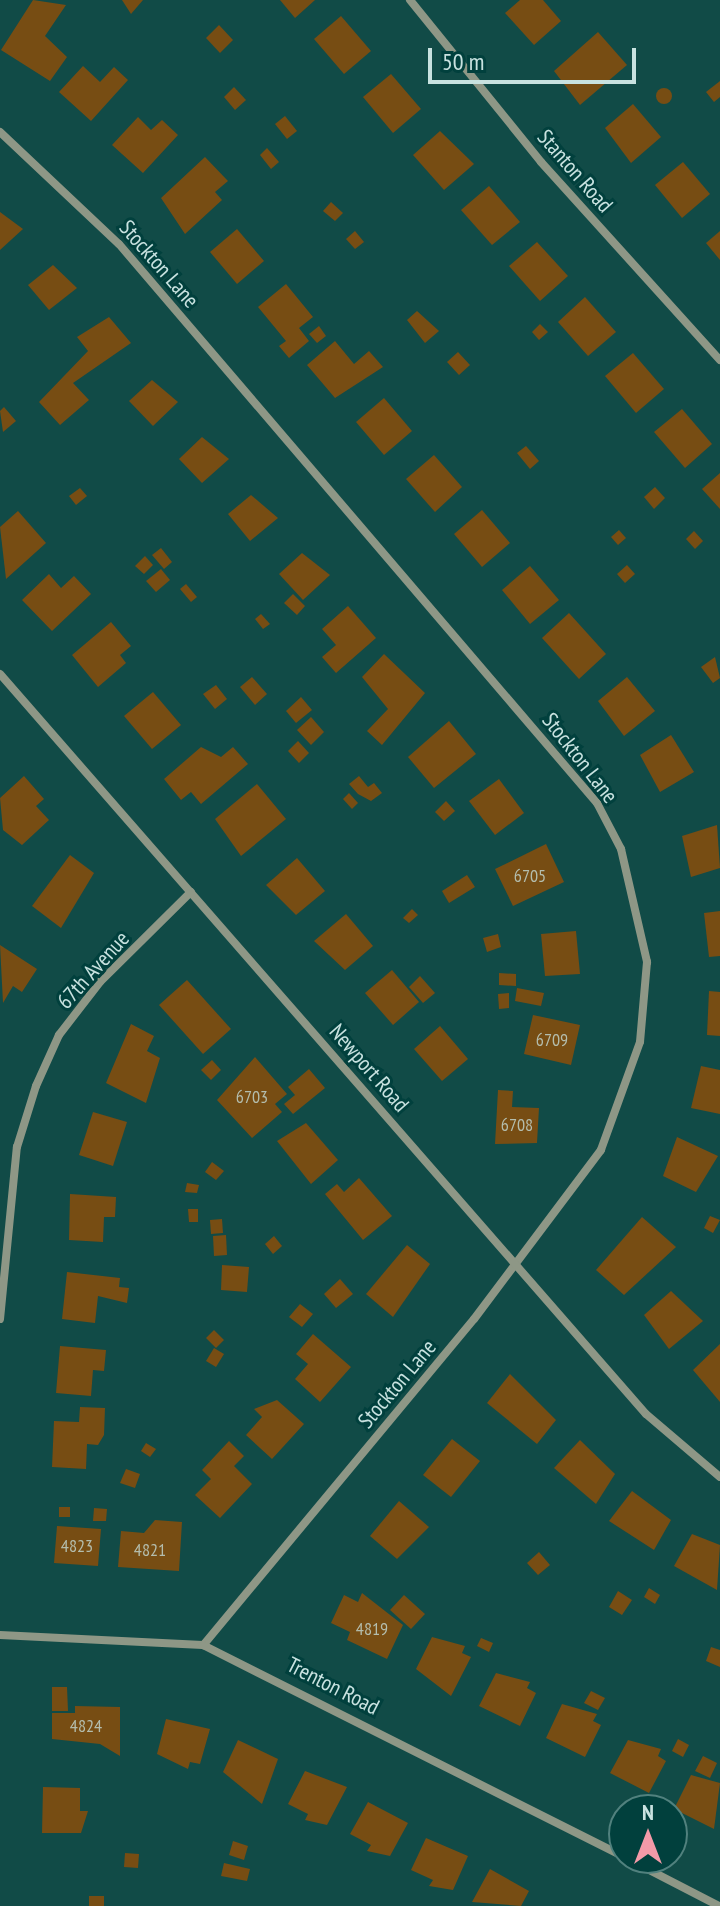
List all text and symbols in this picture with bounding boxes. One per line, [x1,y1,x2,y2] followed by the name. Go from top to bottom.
[432,32,640,82] scale bar
[442,46,484,77] text: 50 m
[532,124,618,218] street label: Stanton Road
[114,215,204,313] street label: Stockton Lane
[537,708,623,808] street label: Stockton Lane
[514,865,546,887] house number: 6705
[51,926,135,1014] street label: 67th Avenue
[324,1019,414,1117] street label: Newport Road
[536,1029,568,1051] house number: 6709
[236,1086,268,1108] house number: 6703
[501,1114,533,1136] house number: 6708
[352,1334,442,1434] street label: Stockton Lane
[61,1535,93,1557] house number: 4823
[134,1539,166,1561] house number: 4821
[356,1618,388,1640] house number: 4819
[282,1652,384,1720] street label: Trenton Road
[70,1715,102,1737] house number: 4824
[608,1794,688,1874] north arrow
[642,1798,654,1826] text: N

